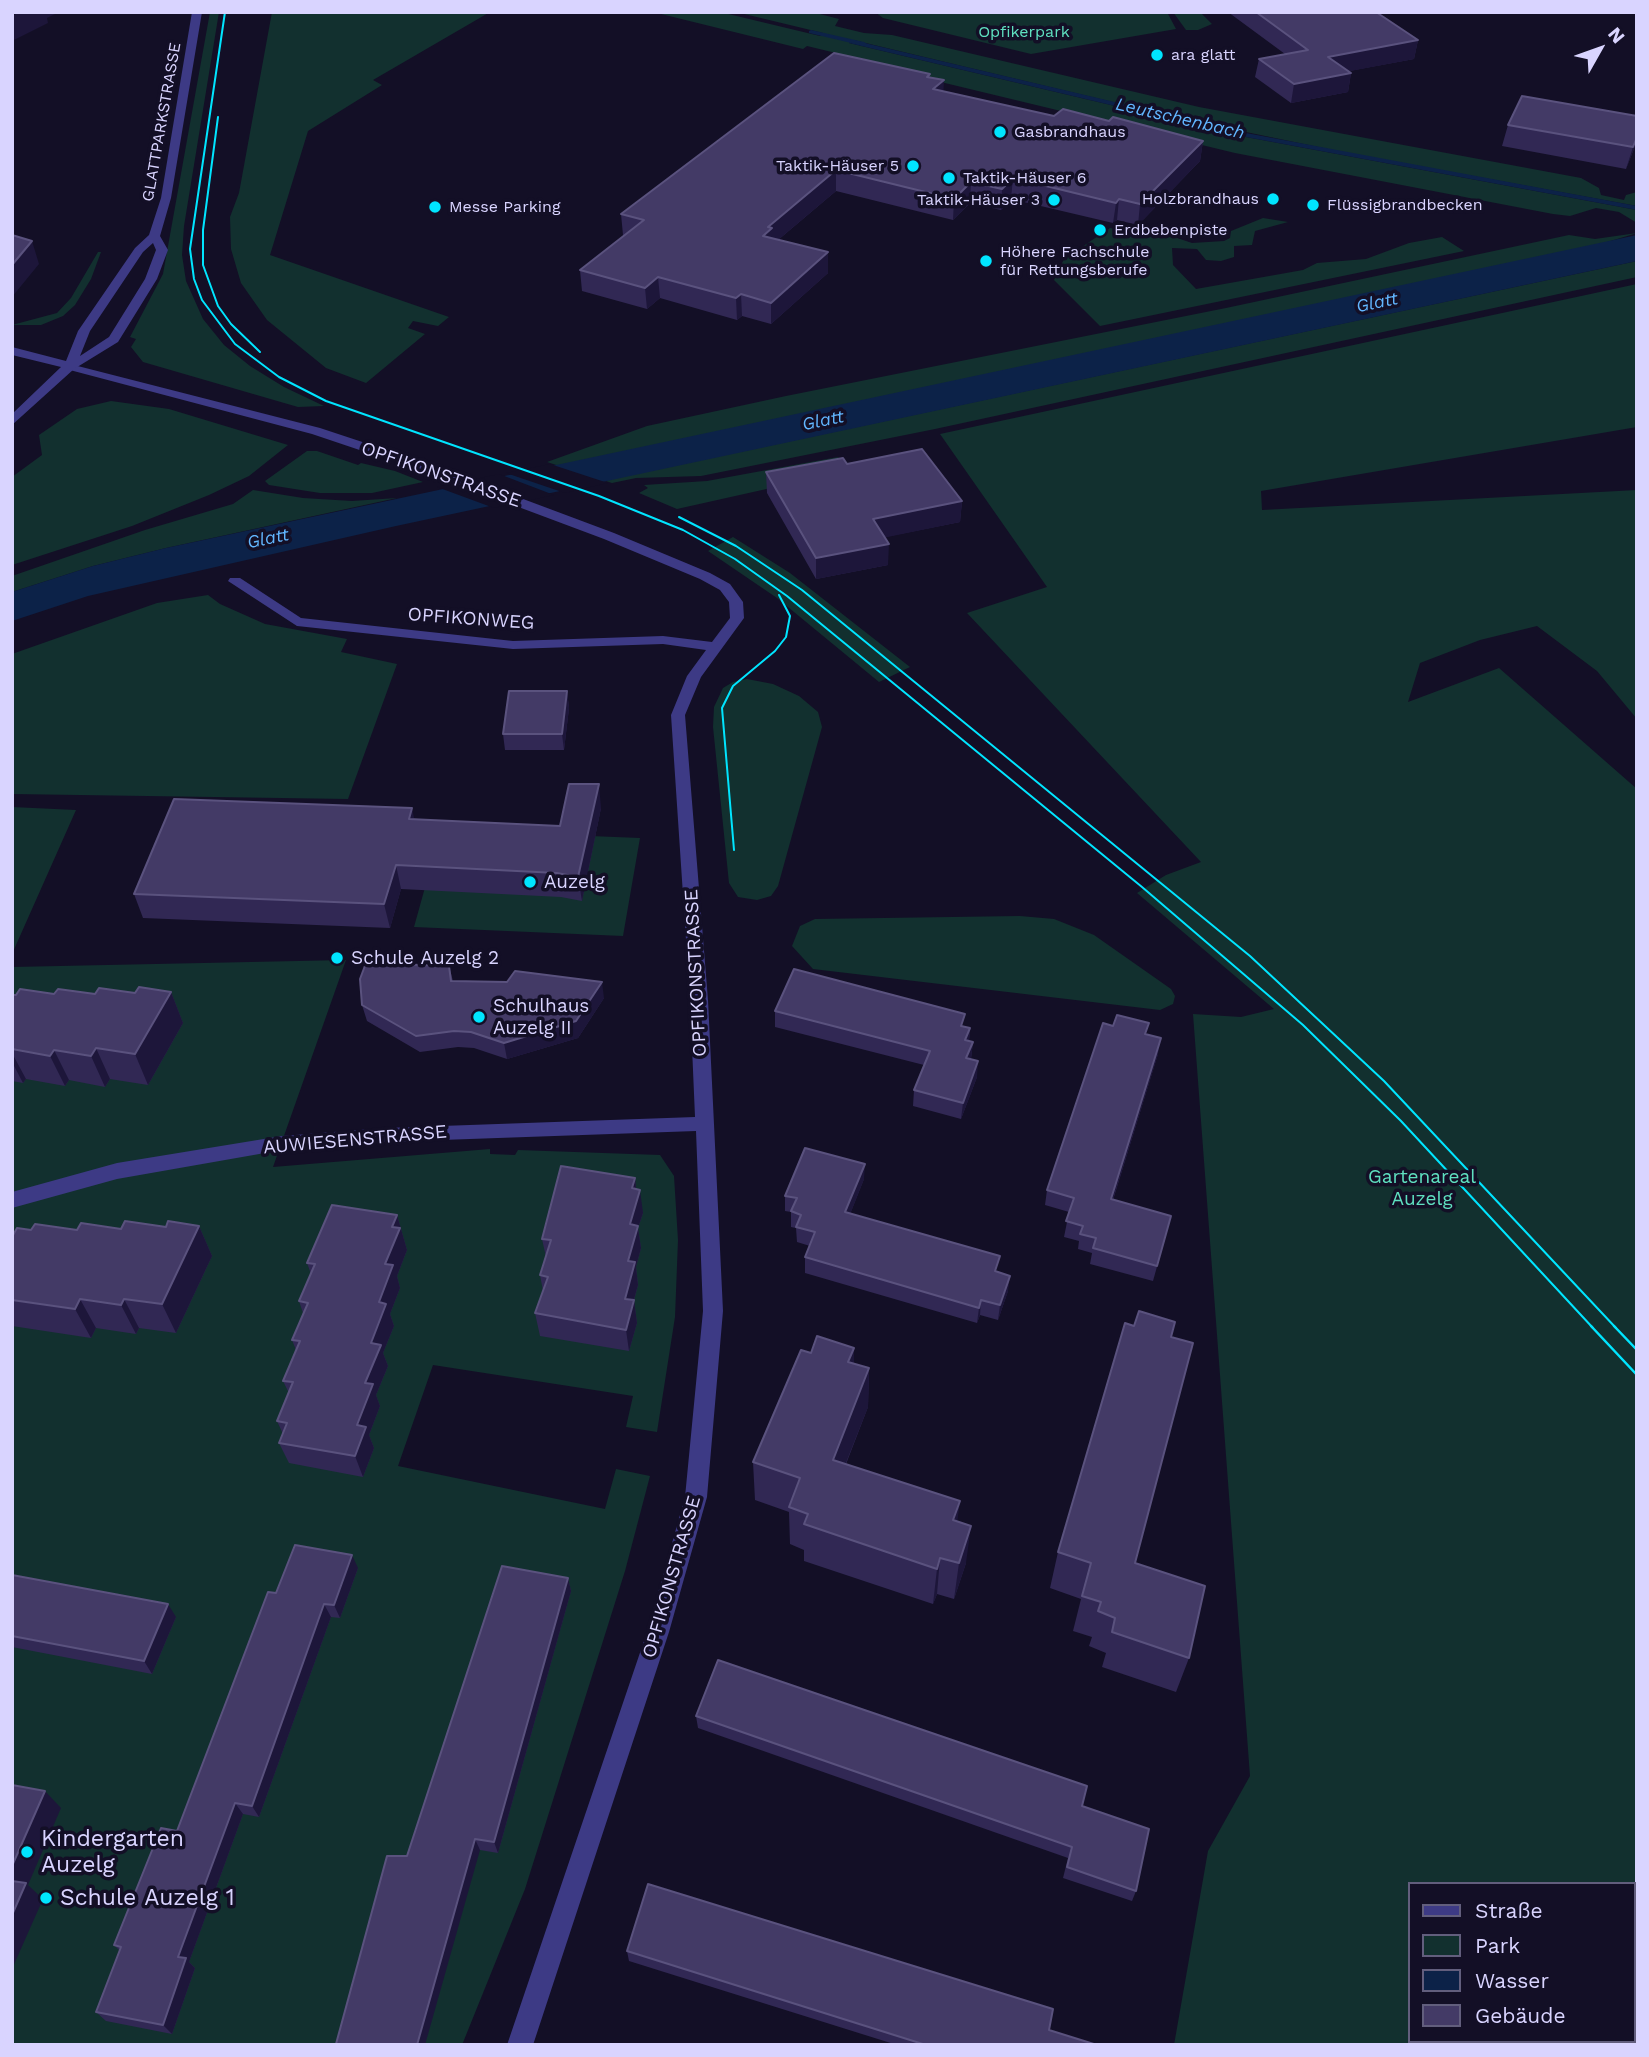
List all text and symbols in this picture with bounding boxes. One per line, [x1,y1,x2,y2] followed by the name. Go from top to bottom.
[1565,14,1635,84] north arrow
[978,22,1070,42] park label: Opfikerpark
[1603,22,1630,48] text: N
[139,41,185,203] street label: GLATTPARKSTRASSE
[1171,45,1235,65] place label: ara glatt
[1149,47,1165,63] marker: ara glatt
[1113,94,1247,144] water label: Leutschenbach
[1014,122,1126,142] place label: Gasbrandhaus
[992,124,1008,140] marker: Gasbrandhaus
[776,156,899,176] place label: Taktik-Häuser 5
[905,158,921,174] marker: Taktik-Häuser 5
[963,168,1086,188] place label: Taktik-Häuser 6
[941,170,957,186] marker: Taktik-Häuser 6
[1142,189,1259,209] place label: Holzbrandhaus
[917,190,1040,210] place label: Taktik-Häuser 3
[1265,191,1281,207] marker: Holzbrandhaus
[1046,192,1062,208] marker: Taktik-Häuser 3
[1327,195,1483,215] place label: Flüssigbrandbecken
[449,197,560,217] place label: Messe Parking
[1305,197,1321,213] marker: Flüssigbrandbecken
[427,199,443,215] marker: Messe Parking
[1114,220,1228,240] place label: Erdbebenpiste
[1092,222,1108,238] marker: Erdbebenpiste
[1000,242,1149,280] place label: Höhere Fachschule für Rettungsberufe
[978,253,994,269] marker: Höhere Fachschule für Rettungsberufe
[1354,288,1400,318] water label: Glatt
[800,406,846,436] water label: Glatt
[358,437,524,513] street label: OPFIKONSTRASSE
[245,524,291,554] water label: Glatt
[407,603,535,635] street label: OPFIKONWEG
[544,871,605,893] place label: Auzelg
[522,874,538,890] marker: Auzelg
[680,889,712,1057] street label: OPFIKONSTRASSE
[351,947,499,969] place label: Schule Auzelg 2
[329,950,345,966] marker: Schule Auzelg 2
[493,995,589,1039] place label: Schulhaus Auzelg II
[471,1009,487,1025] marker: Schulhaus Auzelg II
[262,1121,448,1159] street label: AUWIESENSTRASSE
[1368,1166,1476,1210] park label: Gartenareal Auzelg
[638,1493,706,1661] street label: OPFIKONSTRASSE
[41,1825,184,1879] place label: Kindergarten Auzelg
[19,1844,35,1860] marker: Kindergarten Auzelg
[1408,1882,1635,2043] legend
[60,1884,235,1912] place label: Schule Auzelg 1
[38,1890,54,1906] marker: Schule Auzelg 1
[1475,1898,1543,1923] text: Straße
[1475,1933,1520,1958] text: Park
[1475,1968,1549,1993] text: Wasser
[1475,2003,1566,2028] text: Gebäude

